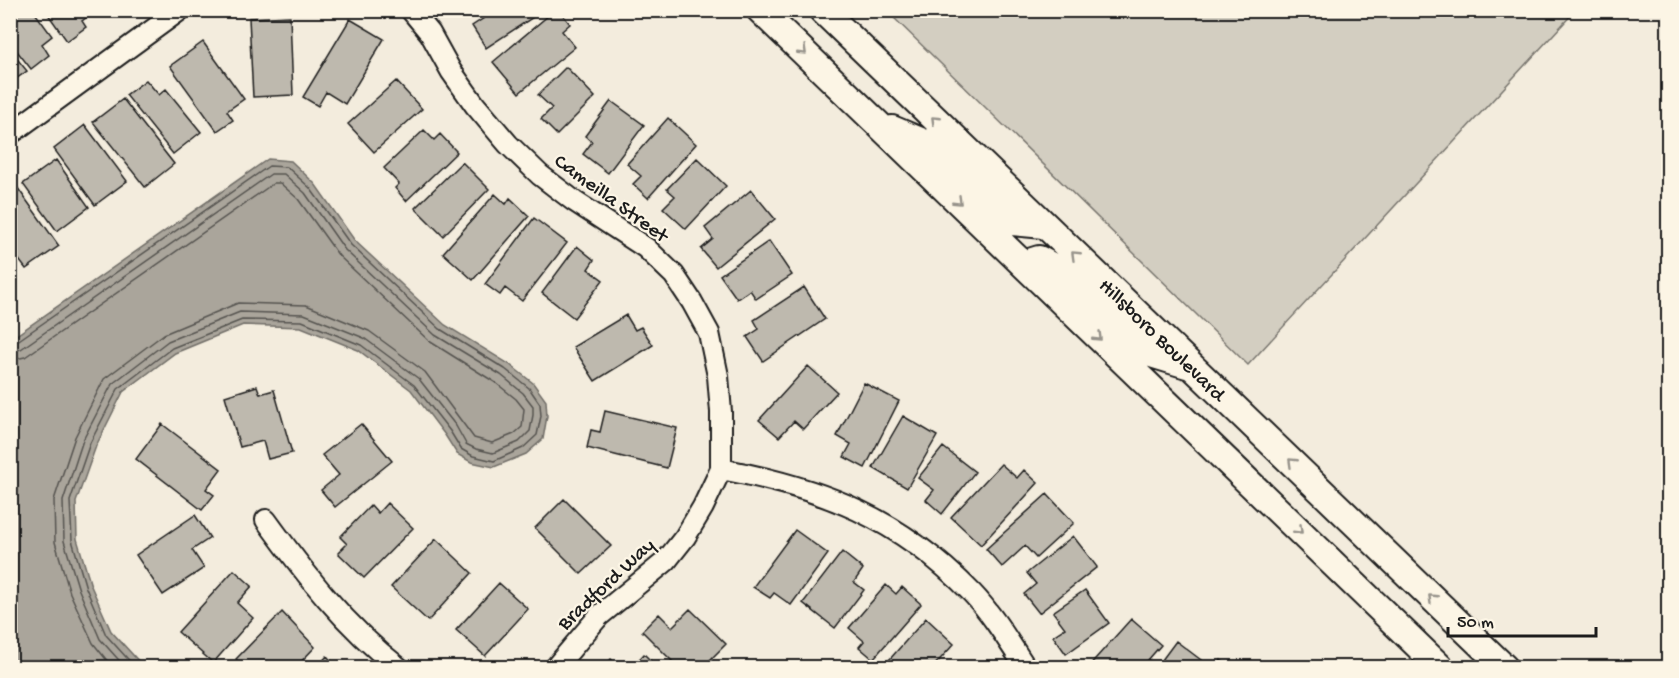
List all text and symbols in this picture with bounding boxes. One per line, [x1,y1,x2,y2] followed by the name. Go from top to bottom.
[796,44,806,55] one-way arrow
[931,116,942,127] one-way arrow
[548,150,674,251] street label: Cameilla Street
[951,194,961,205] one-way arrow
[1072,251,1082,262] one-way arrow
[1092,275,1230,409] street label: Hillsboro Boulevard
[1090,329,1101,340] one-way arrow
[1288,459,1299,470] one-way arrow
[1291,523,1302,534] one-way arrow
[553,534,661,638] street label: Bradford Way
[1429,594,1440,605] one-way arrow
[1448,600,1596,638] scale bar
[1457,613,1494,634] text: 50 m

